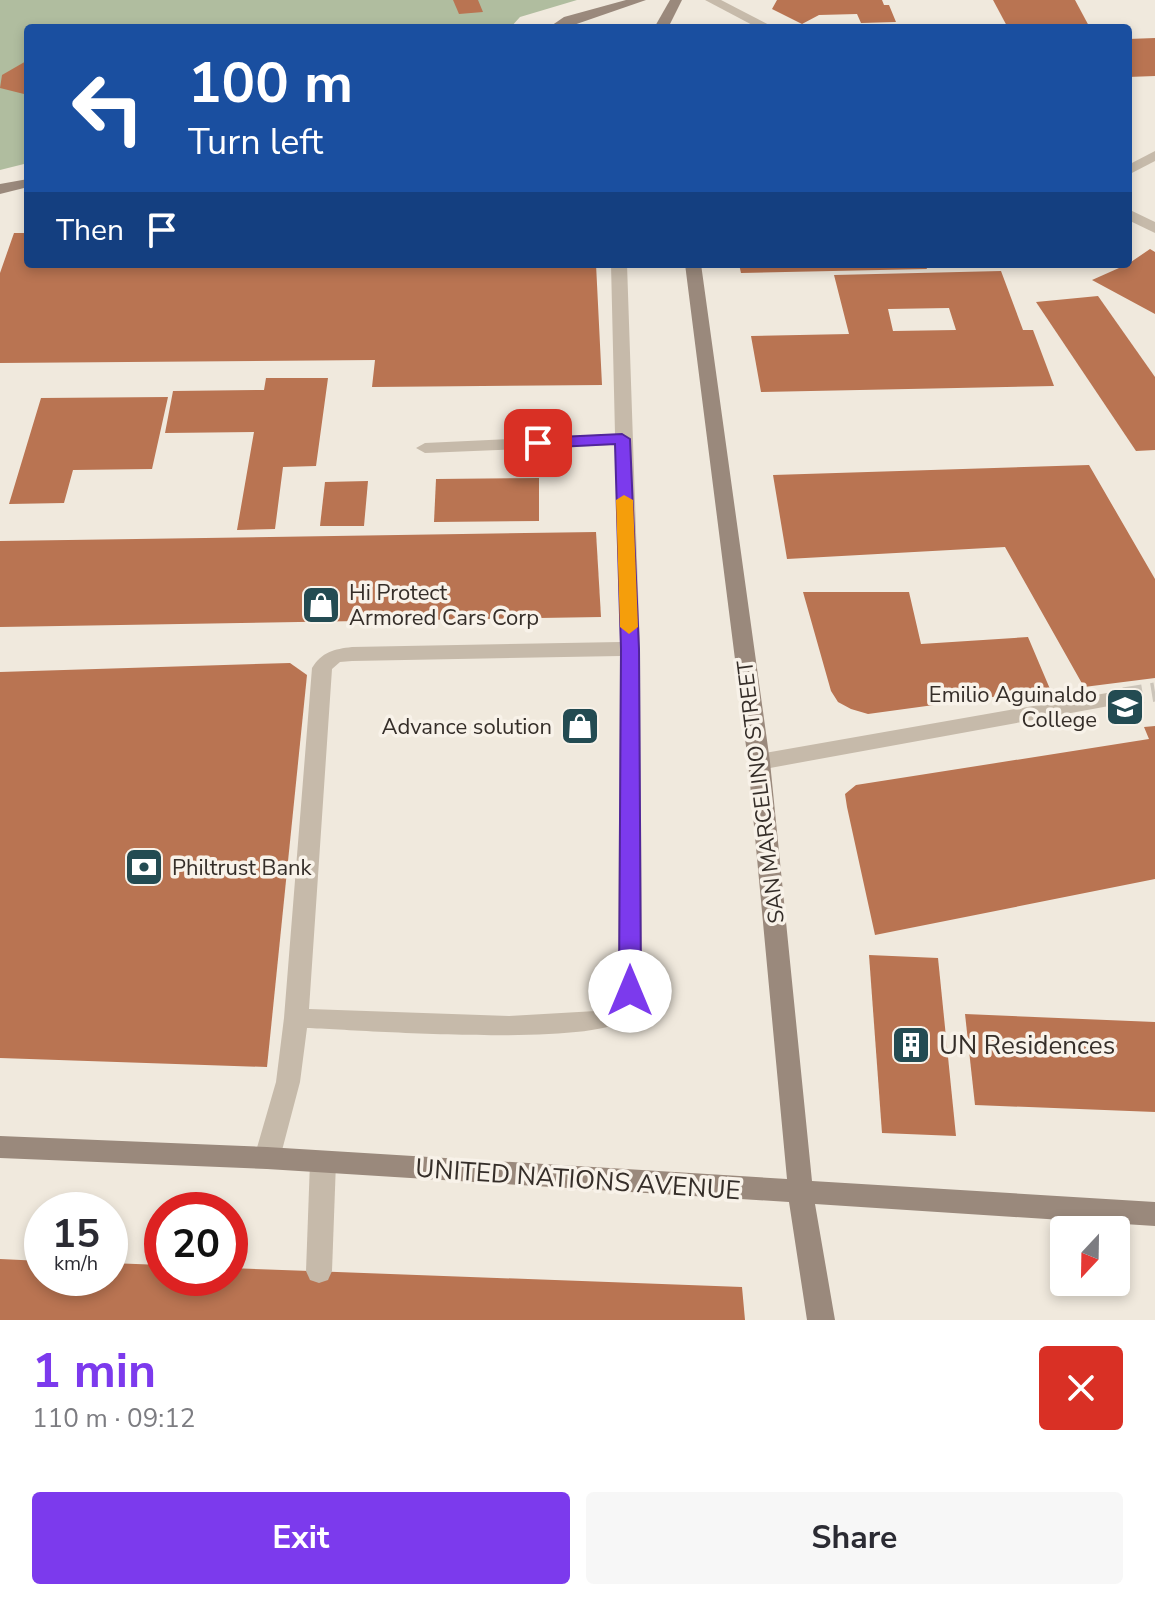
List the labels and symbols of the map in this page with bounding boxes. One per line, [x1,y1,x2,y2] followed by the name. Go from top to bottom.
[504,409,572,477] pin
[349,578,539,633] place label: Hi Protect Armored Cars Corp
[300,584,342,626] shop icon: Hi Protect Armored Cars Corp
[730,658,792,925] street label: SAN MARCELINO STREET
[929,680,1097,735] place label: Emilio Aguinaldo College
[1104,686,1146,728] school or university icon: Emilio Aguinaldo College
[559,705,601,747] shop icon: Advance solution
[381,712,552,742] place label: Advance solution
[123,846,165,888] bank icon: Philtrust Bank
[172,853,313,883] place label: Philtrust Bank
[588,949,672,1033] position arrow
[890,1024,932,1066] building icon: UN Residences
[939,1028,1115,1063] place label: UN Residences
[414,1151,742,1208] street label: UNITED NATIONS AVENUE
[144,1192,248,1296] speed limit sign: 20
[1050,1216,1130,1296] north arrow

